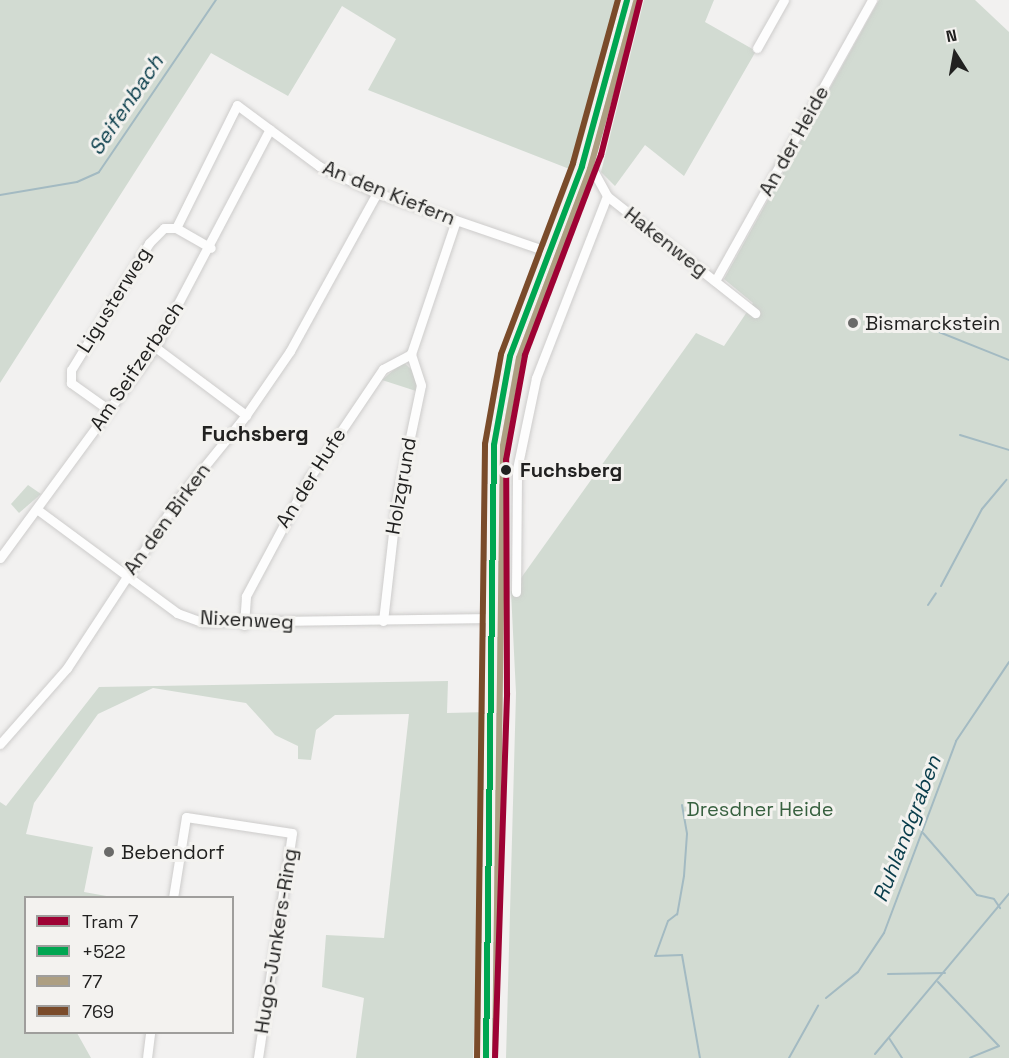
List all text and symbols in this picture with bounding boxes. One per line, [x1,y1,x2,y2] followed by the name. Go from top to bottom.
[925,24,985,84] north arrow
[944,25,959,47] text: N
[83,50,169,160] water label: Seifenbach
[754,82,834,200] street label: An der Heide
[319,156,459,230] street label: An den Kiefern
[619,202,713,282] street label: Hakenweg
[72,243,156,357] street label: Ligusterweg
[85,297,189,435] street label: Am Seifzerbach
[865,311,1000,335] place label: Bismarckstein
[846,316,860,330] marker: Bismarckstein
[201,421,309,447] district label: Fuchsberg
[271,424,351,532] street label: An der Hufe
[381,436,421,536] street label: Holzgrund
[520,458,622,482] place label: Fuchsberg
[118,459,216,579] street label: An den Birken
[497,461,515,479] marker: Fuchsberg
[199,606,295,634] street label: Nixenweg
[868,752,946,906] water label: Ruhlandgraben
[686,797,834,821] park label: Dresdner Heide
[121,840,225,864] place label: Bebendorf
[102,845,116,859] marker: Bebendorf
[250,847,302,1035] street label: Hugo-Junkers-Ring
[24,896,234,1034] legend
[82,910,138,933] text: Tram 7
[82,940,126,963] text: +522
[82,970,102,993] text: 77
[82,1000,114,1023] text: 769

